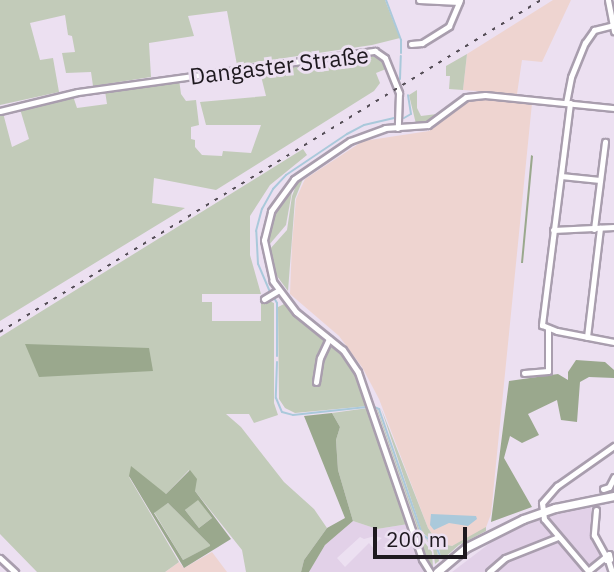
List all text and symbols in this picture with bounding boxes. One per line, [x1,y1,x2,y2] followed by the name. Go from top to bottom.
[188,40,370,90] street label: Dangaster Straße
[376,512,470,556] scale bar
[386,525,447,553] text: 200 m

